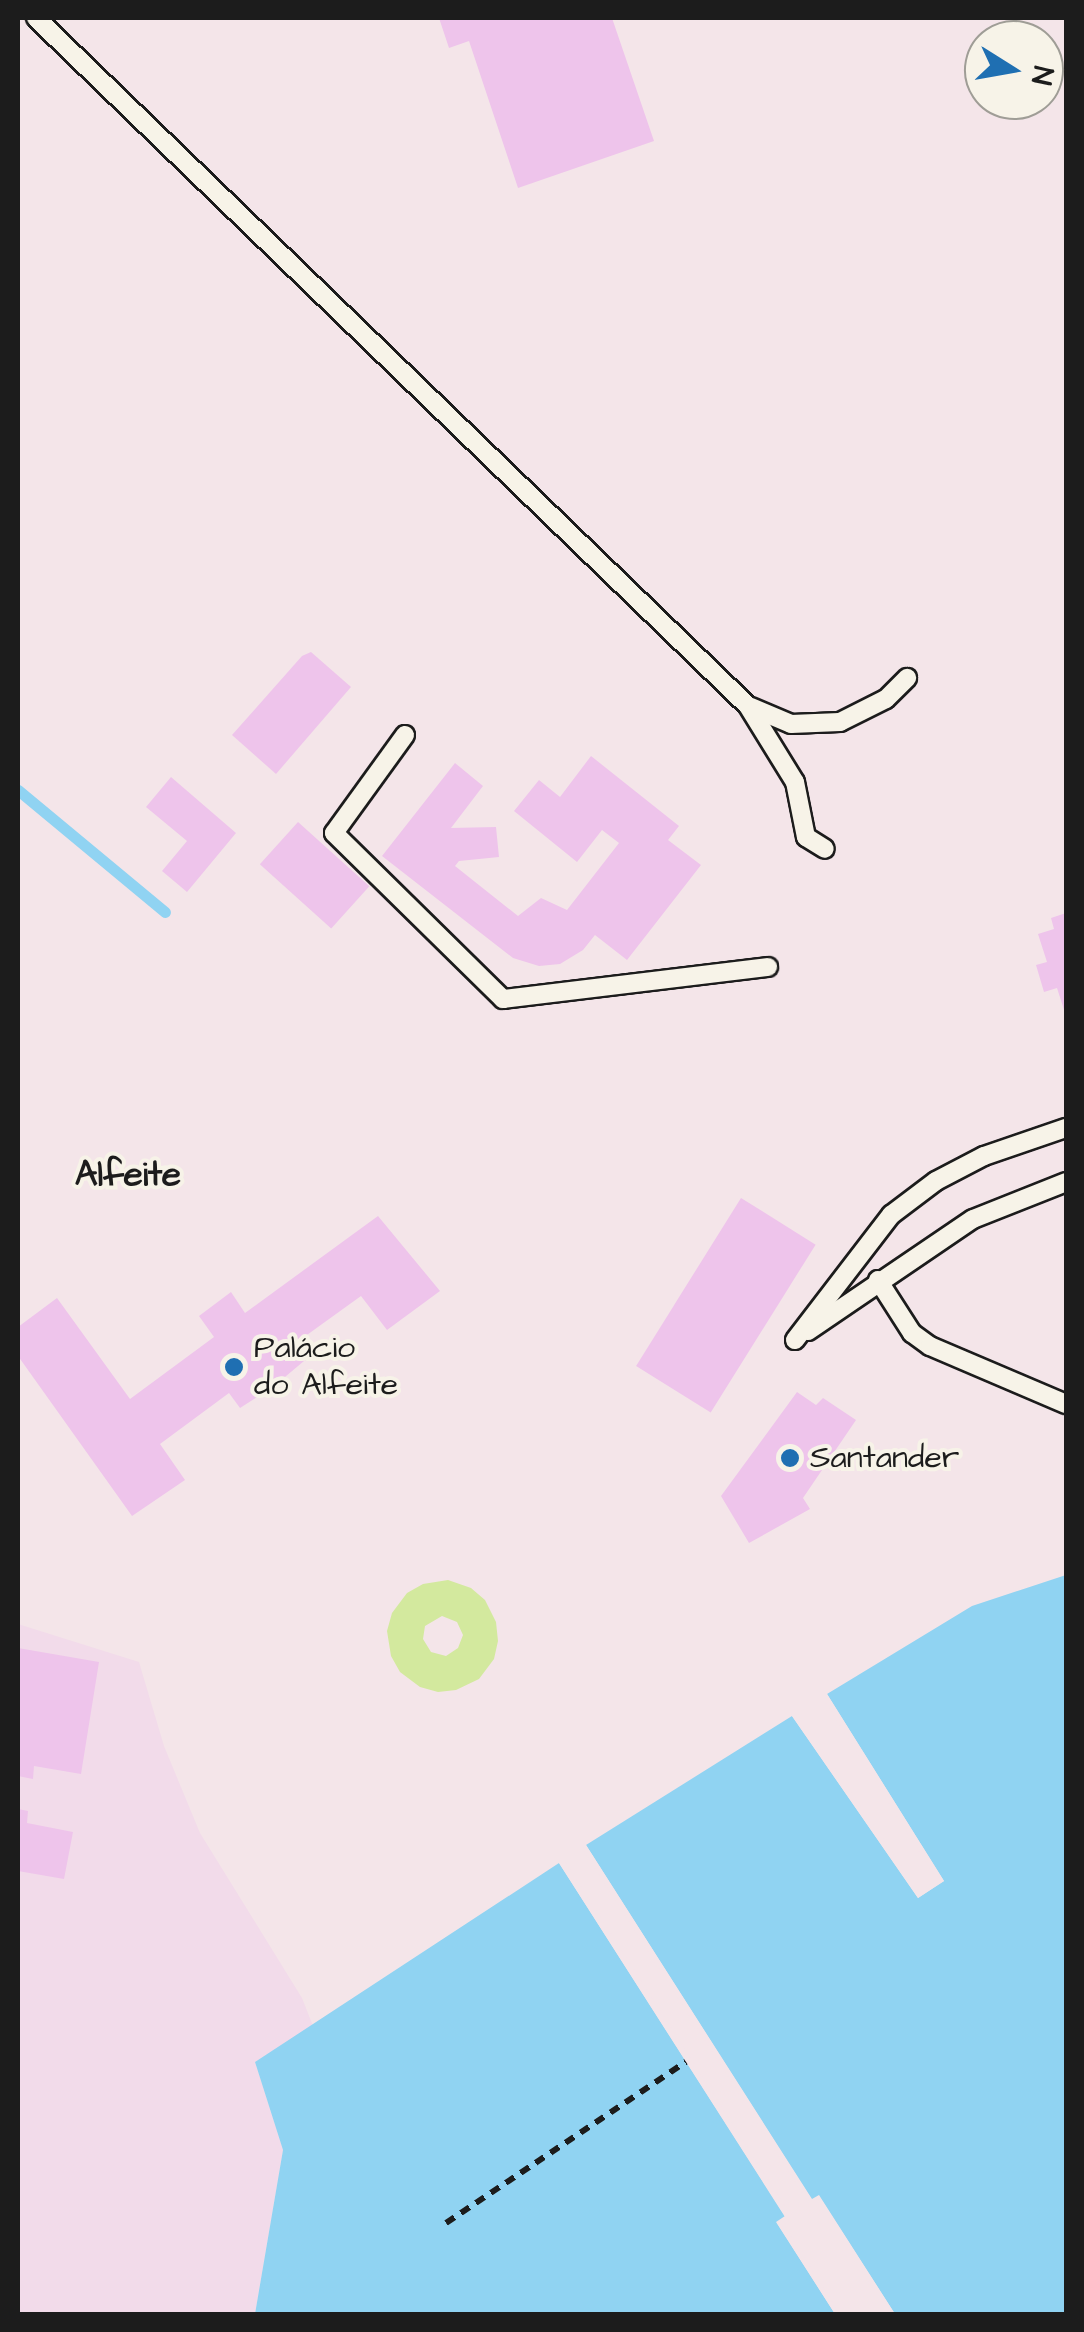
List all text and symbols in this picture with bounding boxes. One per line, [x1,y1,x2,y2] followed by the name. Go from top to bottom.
[964,20,1064,120] north arrow
[1021,63,1063,88] text: N
[75,1154,181,1196] district label: Alfeite
[254,1330,398,1405] place label: Palácio do Alfeite
[223,1356,245,1378] marker: Palácio do Alfeite
[810,1439,959,1477] place label: Santander
[779,1447,801,1469] marker: Santander

